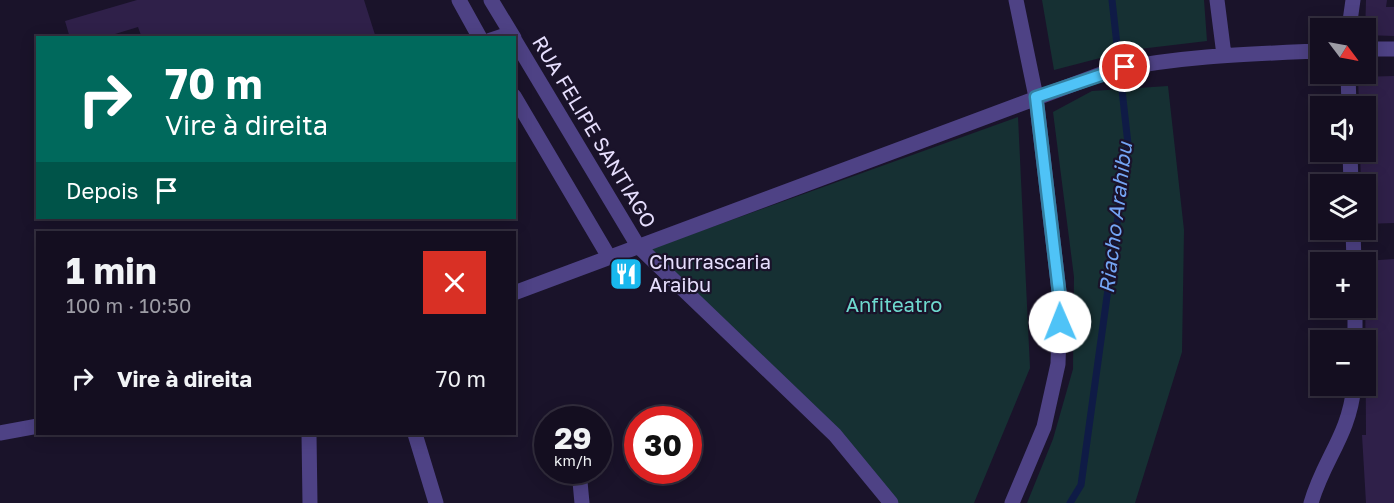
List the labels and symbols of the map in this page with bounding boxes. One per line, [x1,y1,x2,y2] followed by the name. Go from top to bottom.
[1310,18,1376,84] north arrow
[528,31,662,232] street label: RUA FELIPE SANTIAGO
[1099,41,1150,92] pin
[1093,140,1137,295] water label: Riacho Arahibu
[649,249,771,296] place label: Churrascaria Araibu
[608,256,644,292] restaurant icon: Churrascaria Araibu
[1028,290,1092,354] position arrow
[846,292,942,316] park label: Anfiteatro
[624,406,702,484] speed limit sign: 30

